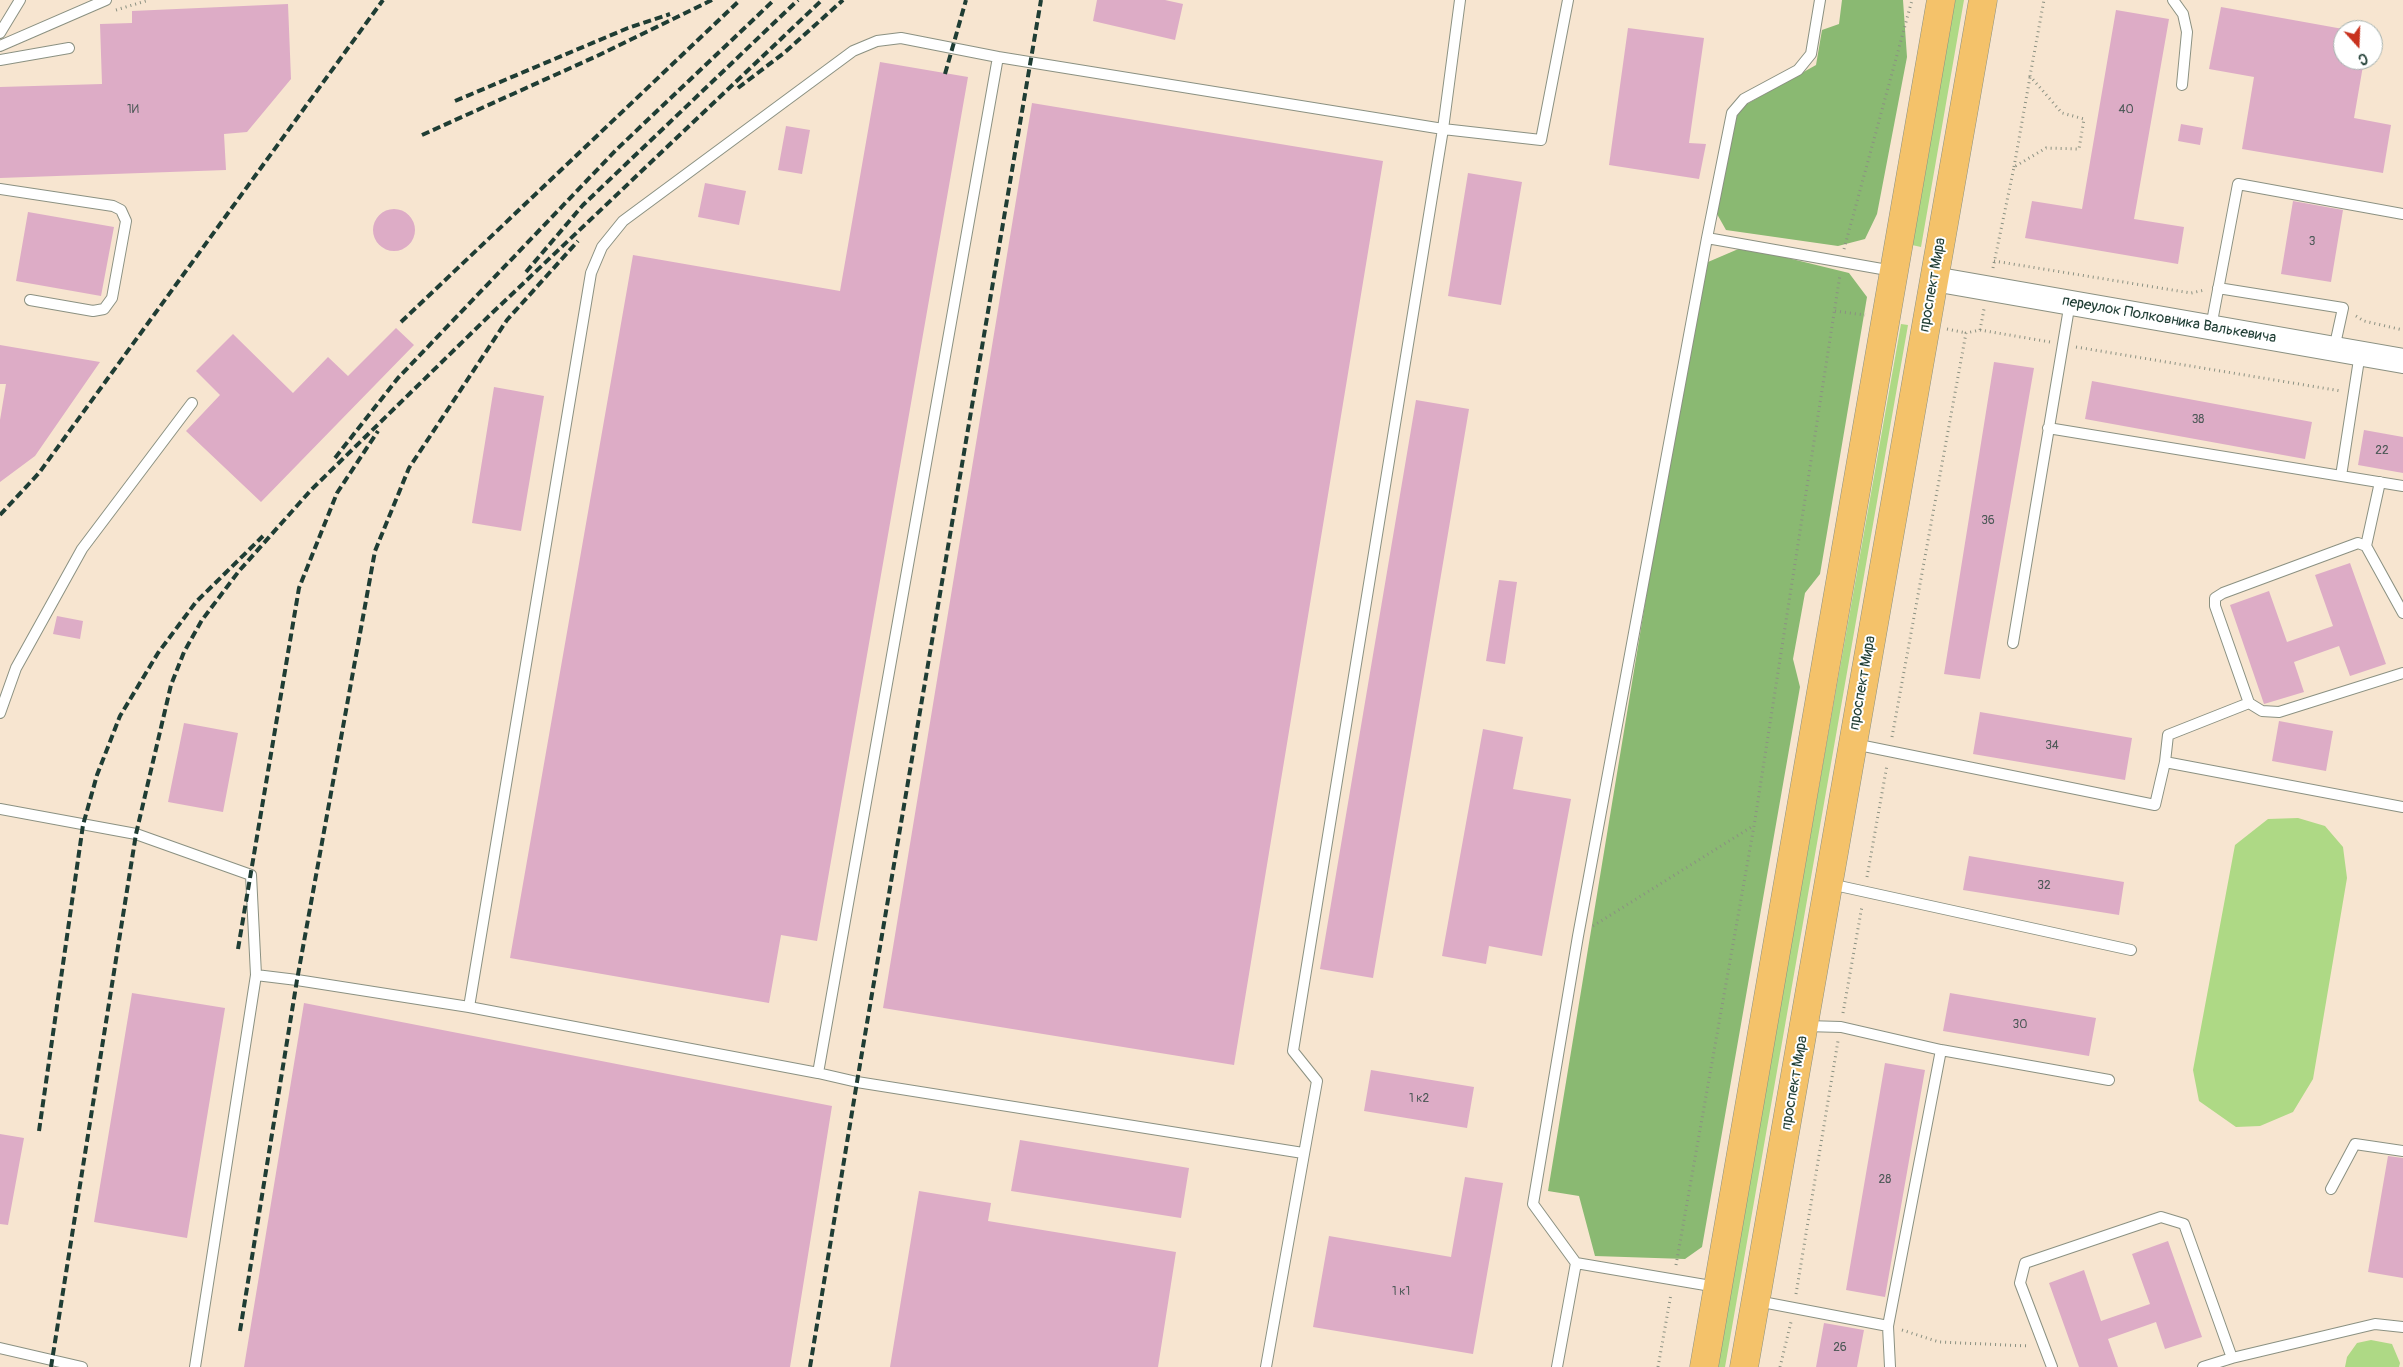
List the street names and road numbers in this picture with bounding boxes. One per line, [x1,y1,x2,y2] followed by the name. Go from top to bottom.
[1916,236,1950,334] street label: проспект Мира
[2061,292,2277,348] street label: переулок Полковника Валькевича
[1846,634,1880,732] street label: проспект Мира
[1778,1034,1812,1132] street label: проспект Мира

